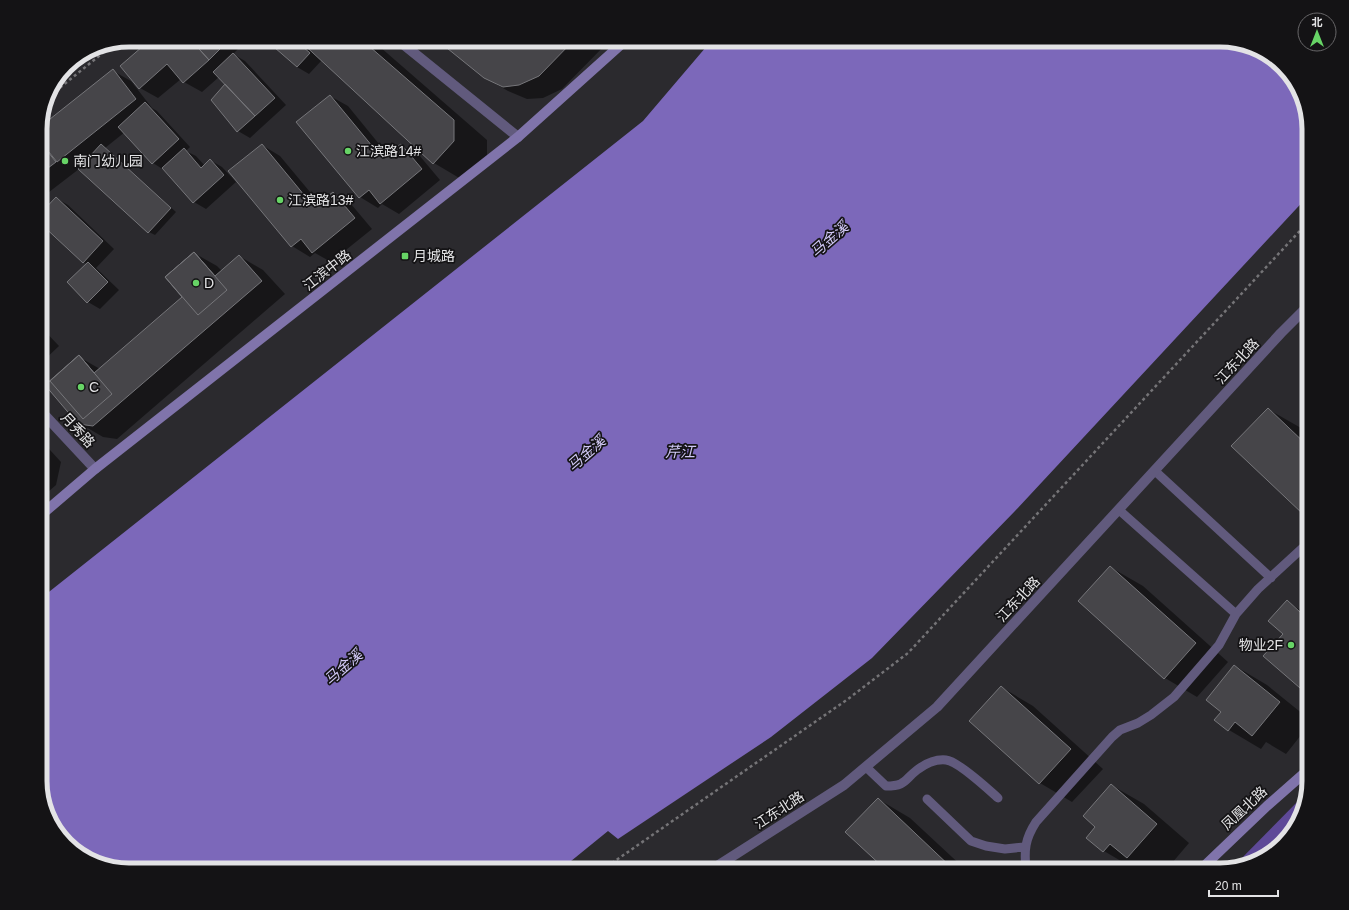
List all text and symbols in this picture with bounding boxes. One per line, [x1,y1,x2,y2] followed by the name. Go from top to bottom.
[1297,12,1337,52] north arrow
[1312,16,1323,28] text: 北
[356,143,422,159] place label: 江滨路14#
[343,146,353,156] marker: 江滨路14#
[73,153,143,169] place label: 南门幼儿园
[60,156,70,166] marker: 南门幼儿园
[288,192,354,208] place label: 江滨路13#
[275,195,285,205] marker: 江滨路13#
[806,217,853,260] water label: 马金溪
[300,246,354,294] street label: 江滨中路
[413,248,455,264] place label: 月城路
[400,251,410,261] marker: 月城路
[204,275,214,291] place label: D
[191,278,201,288] marker: D
[1212,335,1262,387] street label: 江东北路
[89,379,99,395] place label: C
[76,382,86,392] marker: C
[58,409,98,451] street label: 月秀路
[563,431,610,474] water label: 马金溪
[665,443,697,460] water label: 芹江
[993,573,1043,625] street label: 江东北路
[1239,637,1283,653] place label: 物业2F
[1286,640,1296,650] marker: 物业2F
[320,645,367,688] water label: 马金溪
[1218,783,1270,833] street label: 凤凰北路
[751,788,807,832] street label: 江东北路
[1209,872,1278,898] scale bar
[1215,879,1242,893] text: 20 m

